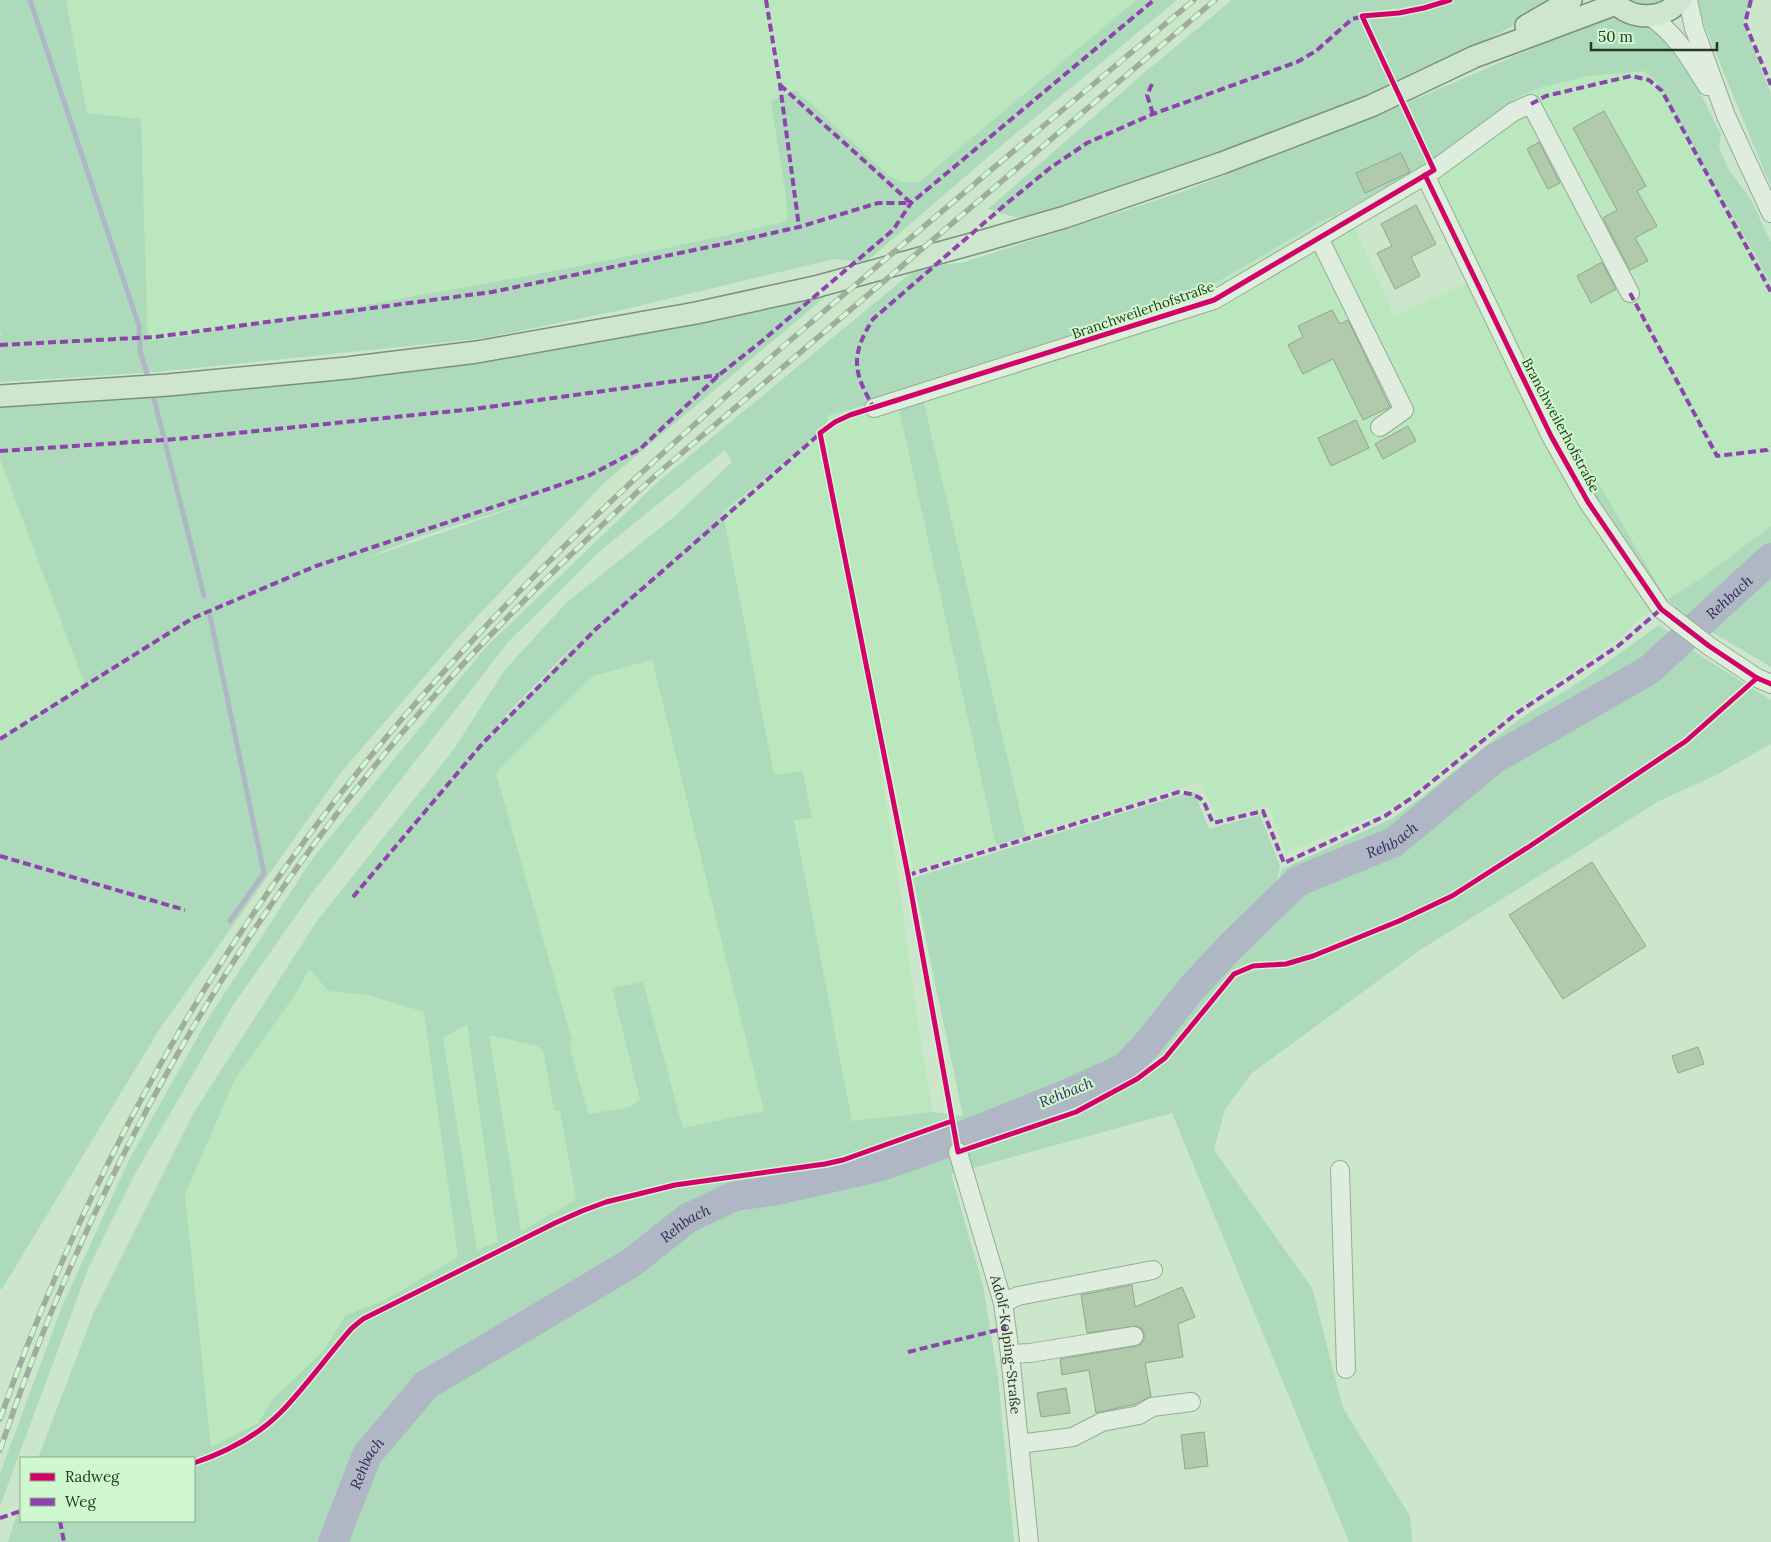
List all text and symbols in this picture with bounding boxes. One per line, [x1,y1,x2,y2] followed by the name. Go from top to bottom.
[1591,20,1717,52] scale bar
[1598,27,1633,46] text: 50 m
[1069,277,1217,343] street label: Branchweilerhofstraße
[1518,355,1604,496] street label: Branchweilerhofstraße
[1701,570,1756,623] water label: Rehbach
[1363,817,1421,862] water label: Rehbach
[1036,1072,1096,1111] water label: Rehbach
[656,1199,713,1246] water label: Rehbach
[986,1272,1025,1415] street label: Adolf-Kolping-Straße
[345,1433,388,1492] water label: Rehbach
[20,1457,195,1522] legend
[65,1467,120,1486] text: Radweg
[65,1492,96,1511] text: Weg

